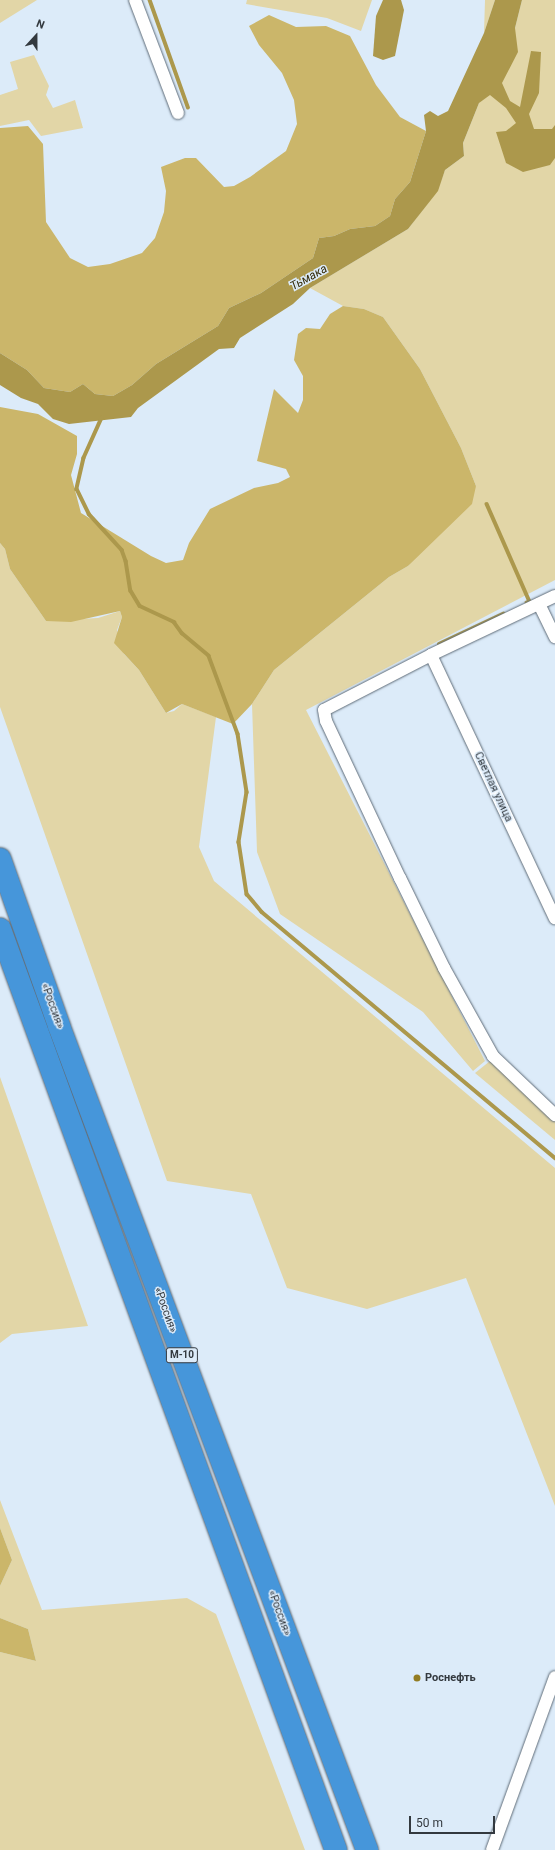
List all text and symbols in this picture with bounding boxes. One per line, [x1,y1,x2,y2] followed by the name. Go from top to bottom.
[16,16,56,56] north arrow
[35,17,46,32] text: N
[288,262,330,294] water label: Тьмака
[471,750,515,824] street label: Светлая улица
[38,981,66,1031] street label: «Россия»
[151,1285,179,1335] street label: «Россия»
[165,1347,199,1363] road number: М-10
[265,1588,293,1638] street label: «Россия»
[425,1671,476,1685] place label: Роснефть
[412,1673,422,1683] marker: Роснефть
[411,1808,497,1834] scale bar
[416,1816,443,1830] text: 50 m

